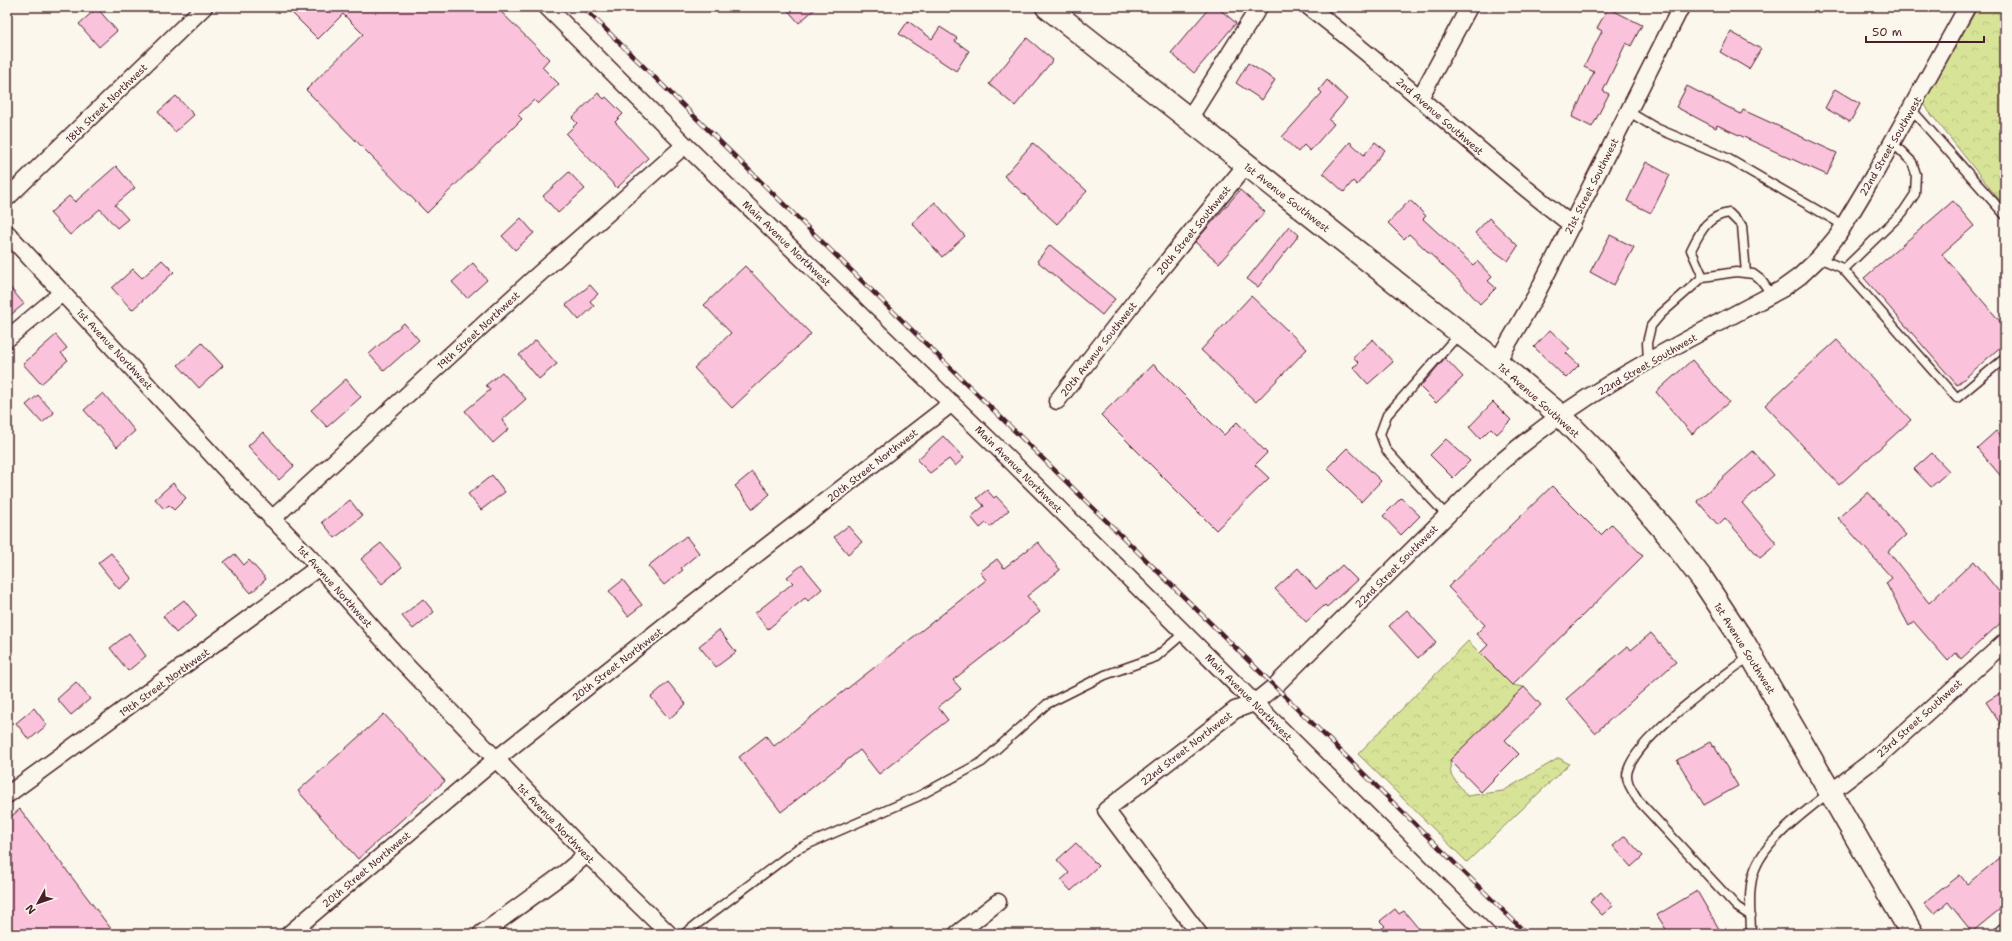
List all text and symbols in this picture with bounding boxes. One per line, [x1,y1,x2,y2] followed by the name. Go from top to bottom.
[1866,18,1984,44] scale bar
[1872,24,1902,40] text: 50 m
[63,61,150,146] street label: 18th Street Northwest
[1393,75,1486,158] street label: 2nd Avenue Southwest
[1857,94,1924,198] street label: 22nd Street Southwest
[1562,136,1621,237] street label: 21st Street Southwest
[1241,160,1332,235] street label: 1st Avenue Southwest
[1153,183,1233,278] street label: 20th Street Southwest
[740,198,834,289] street label: Main Avenue Northwest
[434,289,523,372] street label: 19th Street Northwest
[1057,299,1139,399] street label: 20th Avenue Southwest
[74,306,156,393] street label: 1st Avenue Northwest
[1595,331,1699,398] street label: 22nd Street Southwest
[1495,360,1582,441] street label: 1st Avenue Southwest
[972,423,1065,516] street label: Main Avenue Northwest
[824,426,920,505] street label: 20th Street Northwest
[1352,522,1441,611] street label: 22nd Street Southwest
[294,542,375,630] street label: 1st Avenue Northwest
[1711,600,1778,697] street label: 1st Avenue Southwest
[569,625,665,704] street label: 20th Street Northwest
[117,645,212,720] street label: 19th Street Northwest
[1202,651,1295,744] street label: Main Avenue Northwest
[1874,676,1965,760] street label: 23rd Street Southwest
[1138,708,1235,788] street label: 22nd Street Northwest
[514,781,597,866] street label: 1st Avenue Northwest
[319,829,413,910] street label: 20th Street Northwest
[18,883,58,923] north arrow
[22,901,39,917] text: N

